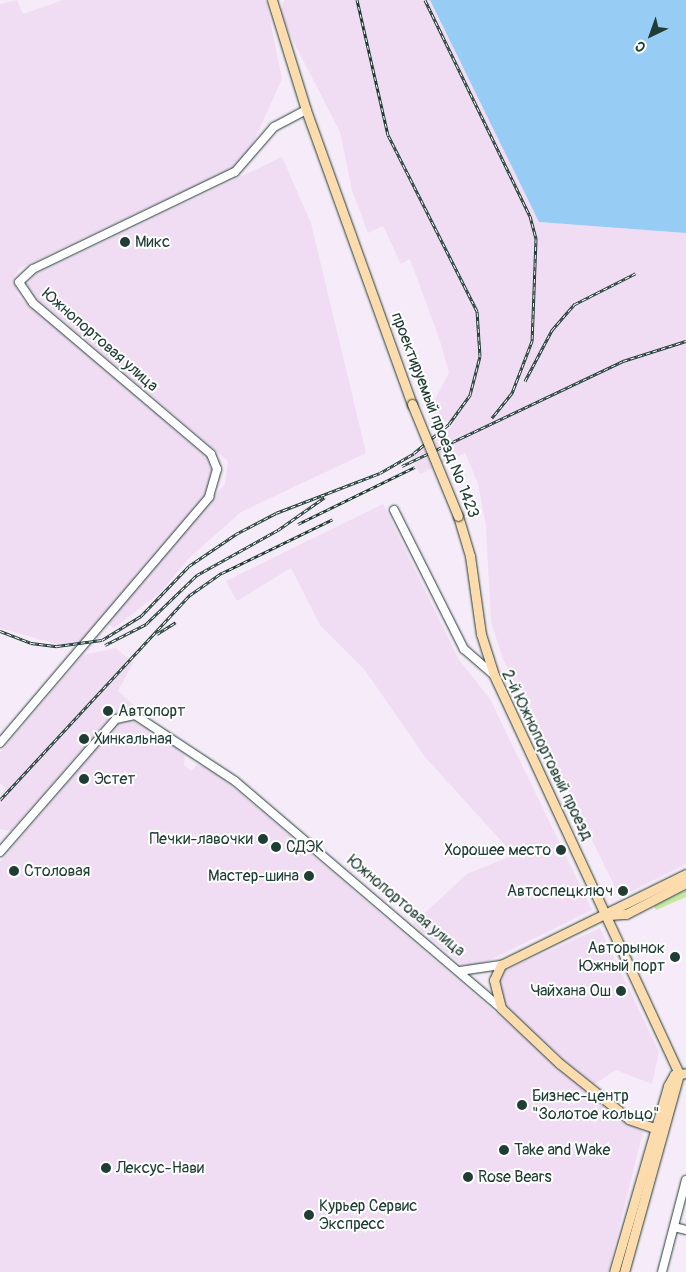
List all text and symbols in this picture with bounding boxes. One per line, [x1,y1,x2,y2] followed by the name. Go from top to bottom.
[626,10,676,60] north arrow
[632,37,650,56] text: С
[135,232,170,252] place label: Микс
[119,236,131,248] marker: Микс
[38,284,162,396] street label: Южнопортовая улица
[387,310,483,520] street label: проектируемый проезд № 1423
[497,667,597,843] street label: 2-й Южнопортовый проезд
[118,701,185,721] place label: Автопорт
[102,705,114,717] marker: Автопорт
[94,729,172,749] place label: Хинкальная
[78,733,90,745] marker: Хинкальная
[94,769,135,789] place label: Эстет
[78,773,90,785] marker: Эстет
[149,829,253,849] place label: Печки-лавочки
[257,833,269,845] marker: Печки-лавочки
[286,837,324,857] place label: СДЭК
[444,840,551,860] place label: Хорошее место
[270,841,282,853] marker: СДЭК
[555,844,567,856] marker: Хорошее место
[343,851,469,961] street label: Южнопортовая улица
[24,861,90,881] place label: Столовая
[8,865,20,877] marker: Столовая
[208,866,299,886] place label: Мастер-шина
[303,870,315,882] marker: Мастер-шина
[507,881,613,901] place label: Автоспецключ
[617,885,629,897] marker: Автоспецключ
[579,938,665,976] place label: Авторынок Южный порт
[669,951,681,963] marker: Авторынок Южный порт
[530,981,611,1001] place label: Чайхана Ош
[615,985,627,997] marker: Чайхана Ош
[532,1086,659,1124] place label: Бизнес-центр "Золотое кольцо"
[516,1099,528,1111] marker: Бизнес-центр "Золотое кольцо"
[514,1140,610,1160] place label: Take and Wake
[498,1144,510,1156] marker: Take and Wake
[116,1158,204,1178] place label: Лексус-Нави
[100,1162,112,1174] marker: Лексус-Нави
[478,1167,552,1187] place label: Rose Bears
[462,1171,474,1183] marker: Rose Bears
[319,1196,417,1234] place label: Курьер Сервис Экспресс
[303,1209,315,1221] marker: Курьер Сервис Экспресс

